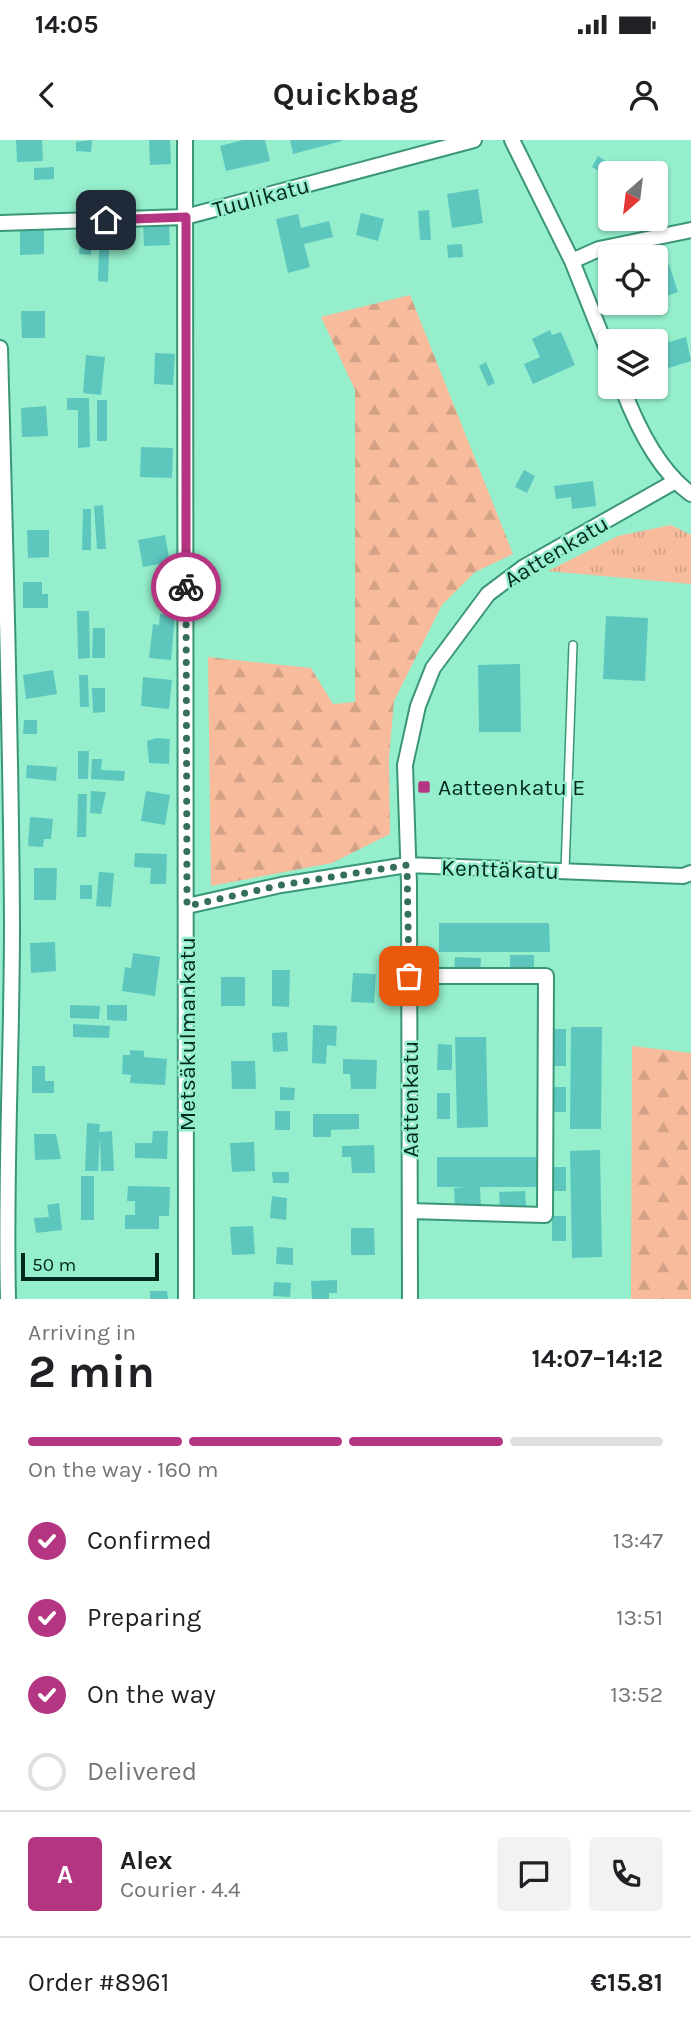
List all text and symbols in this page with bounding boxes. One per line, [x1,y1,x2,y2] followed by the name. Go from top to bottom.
[35,9,98,40] text: 14:05
[28,76,66,114] icon: back
[273,76,418,113] text: Quickbag
[625,76,663,114] icon: person
[598,161,668,231] north arrow
[598,161,668,399] map controls
[210,172,313,223] street label: Tuulikatu
[76,190,136,250] pin
[87,201,125,239] icon: home
[598,245,668,315] button: locate
[598,329,668,399] button: layers
[499,510,613,593] street label: Aattenkatu
[151,552,221,622] courier
[167,568,205,606] icon: bike
[438,774,585,801] place label: Aatteenkatu E
[416,779,432,795] marker: Aatteenkatu E
[441,854,559,885] street label: Kenttäkatu
[174,937,201,1131] street label: Metsäkulmankatu
[379,946,439,1006] pin
[390,957,428,995] icon: bag
[397,1040,424,1158] street label: Aattenkatu
[21,1250,159,1282] scale bar
[32,1254,76,1276] text: 50 m
[28,1319,136,1346] text: Arriving in
[531,1343,663,1374] text: 14:07–14:12
[28,1345,155,1399] text: 2 min
[28,1456,218,1483] text: On the way · 160 m
[28,1522,66,1560] icon: check
[87,1525,212,1556] text: Confirmed
[613,1527,663,1554] text: 13:47
[28,1599,66,1637] icon: check
[87,1602,201,1633] text: Preparing
[616,1604,663,1631] text: 13:51
[28,1676,66,1714] icon: check
[87,1679,216,1710] text: On the way
[610,1681,663,1708] text: 13:52
[87,1756,197,1787] text: Delivered
[497,1837,571,1911] button: chat
[589,1837,663,1911] button: phone
[120,1845,172,1876] text: Alex
[57,1859,73,1890] text: A
[120,1876,241,1903] text: Courier · 4.4
[28,1967,169,1998] text: Order #8961
[590,1967,663,1998] text: €15.81

